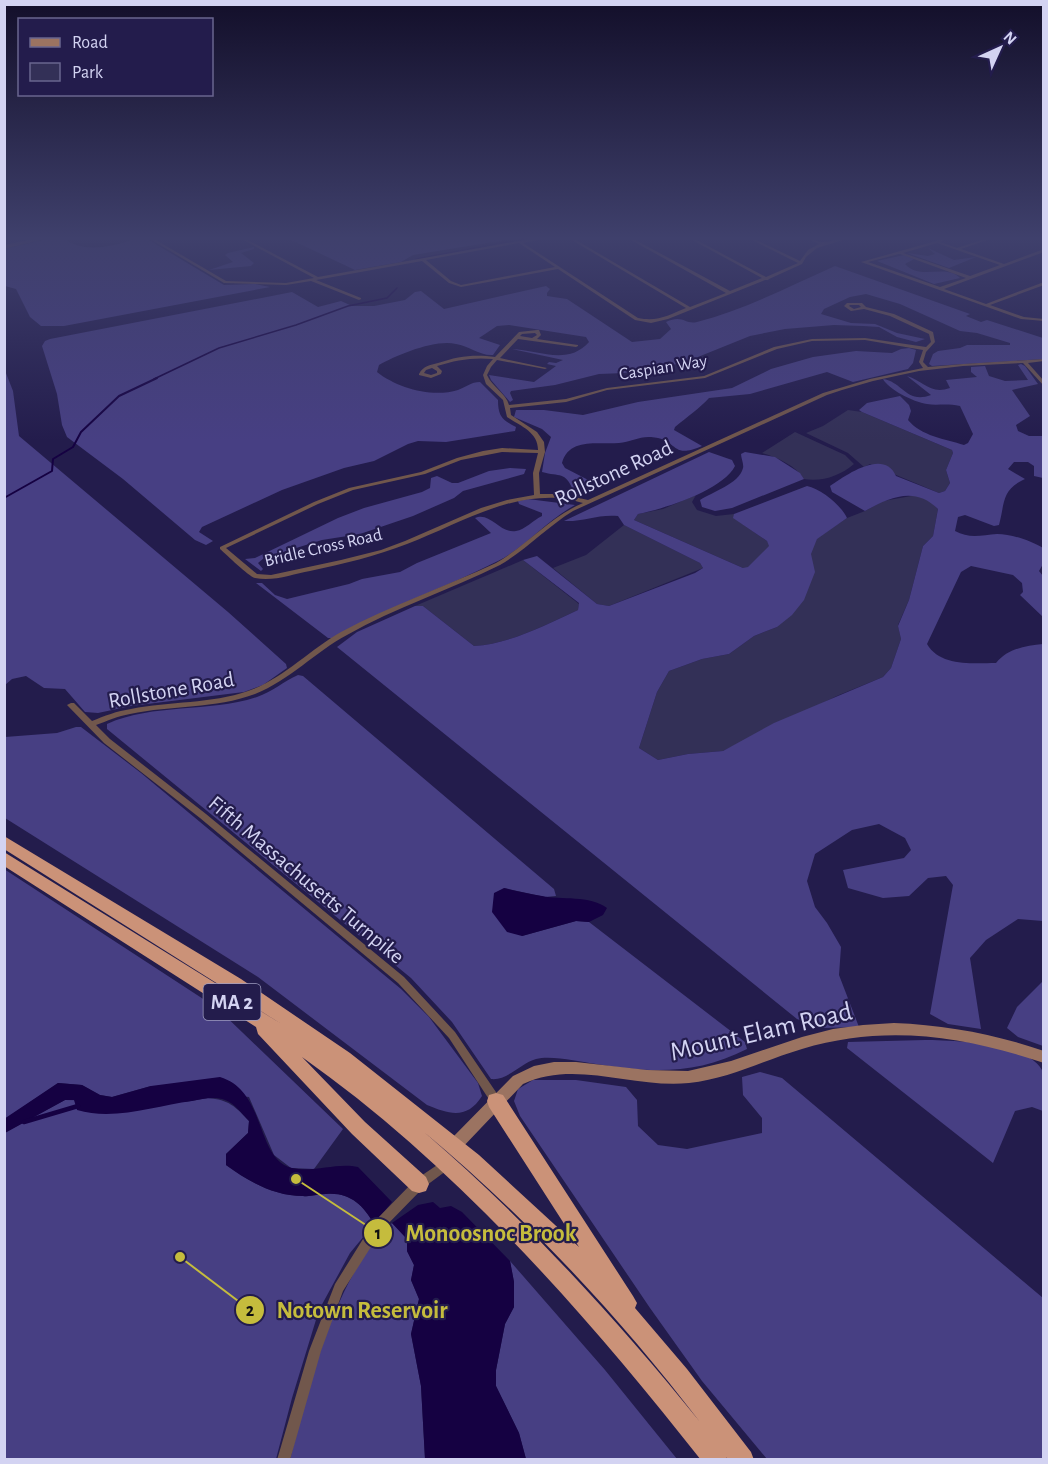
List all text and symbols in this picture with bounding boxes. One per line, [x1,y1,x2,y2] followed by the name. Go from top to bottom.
[18,18,213,96] legend
[970,18,1030,78] north arrow
[1000,29,1019,48] text: N
[72,34,108,52] text: Road
[72,64,104,82] text: Park
[618,352,709,384] street label: Caspian Way
[551,436,676,510] street label: Rollstone Road
[263,526,384,570] street label: Bridle Cross Road
[107,668,236,712] street label: Rollstone Road
[204,792,408,968] street label: Fifth Massachusetts Turnpike
[204,984,260,1020] road number: MA 2
[667,997,855,1066] street label: Mount Elam Road
[363,1212,588,1254] callout: Monoosnoc Brook
[405,1222,577,1246] text: Monoosnoc Brook
[375,1225,381,1243] text: 1
[235,1289,460,1331] callout: Notown Reservoir
[276,1299,448,1323] text: Notown Reservoir
[246,1302,255,1320] text: 2

